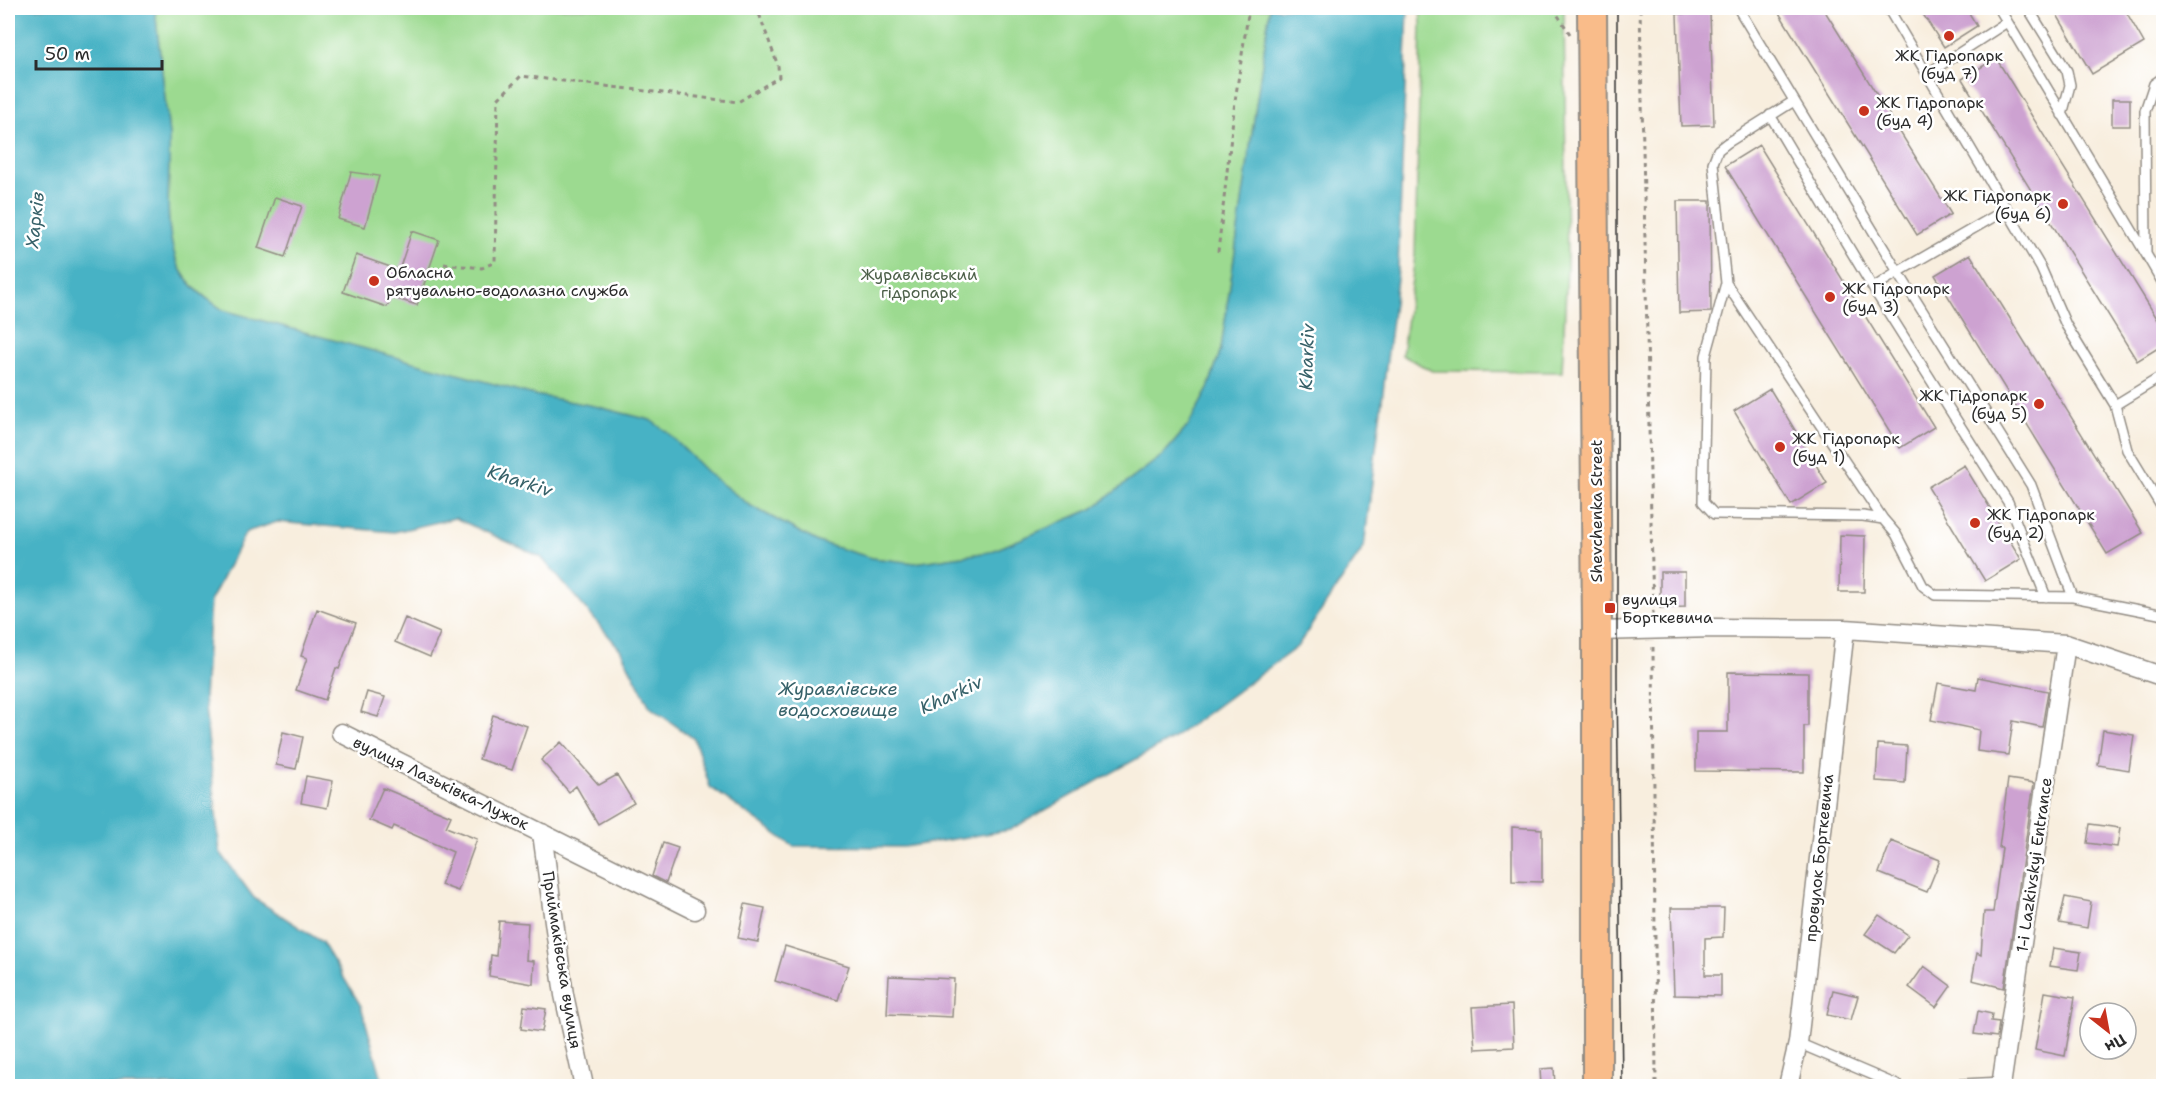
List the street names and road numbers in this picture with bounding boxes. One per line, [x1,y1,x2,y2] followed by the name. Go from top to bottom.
[1586,439,1607,583] street label: Shevchenka Street
[350,731,533,835] street label: вулиця Лазьківка-Лужок
[1800,773,1838,943] street label: провулок Борткевича
[2011,776,2057,954] street label: 1-i Lazkivskyi Entrance
[538,870,586,1050] street label: Приймаківська вулиця

